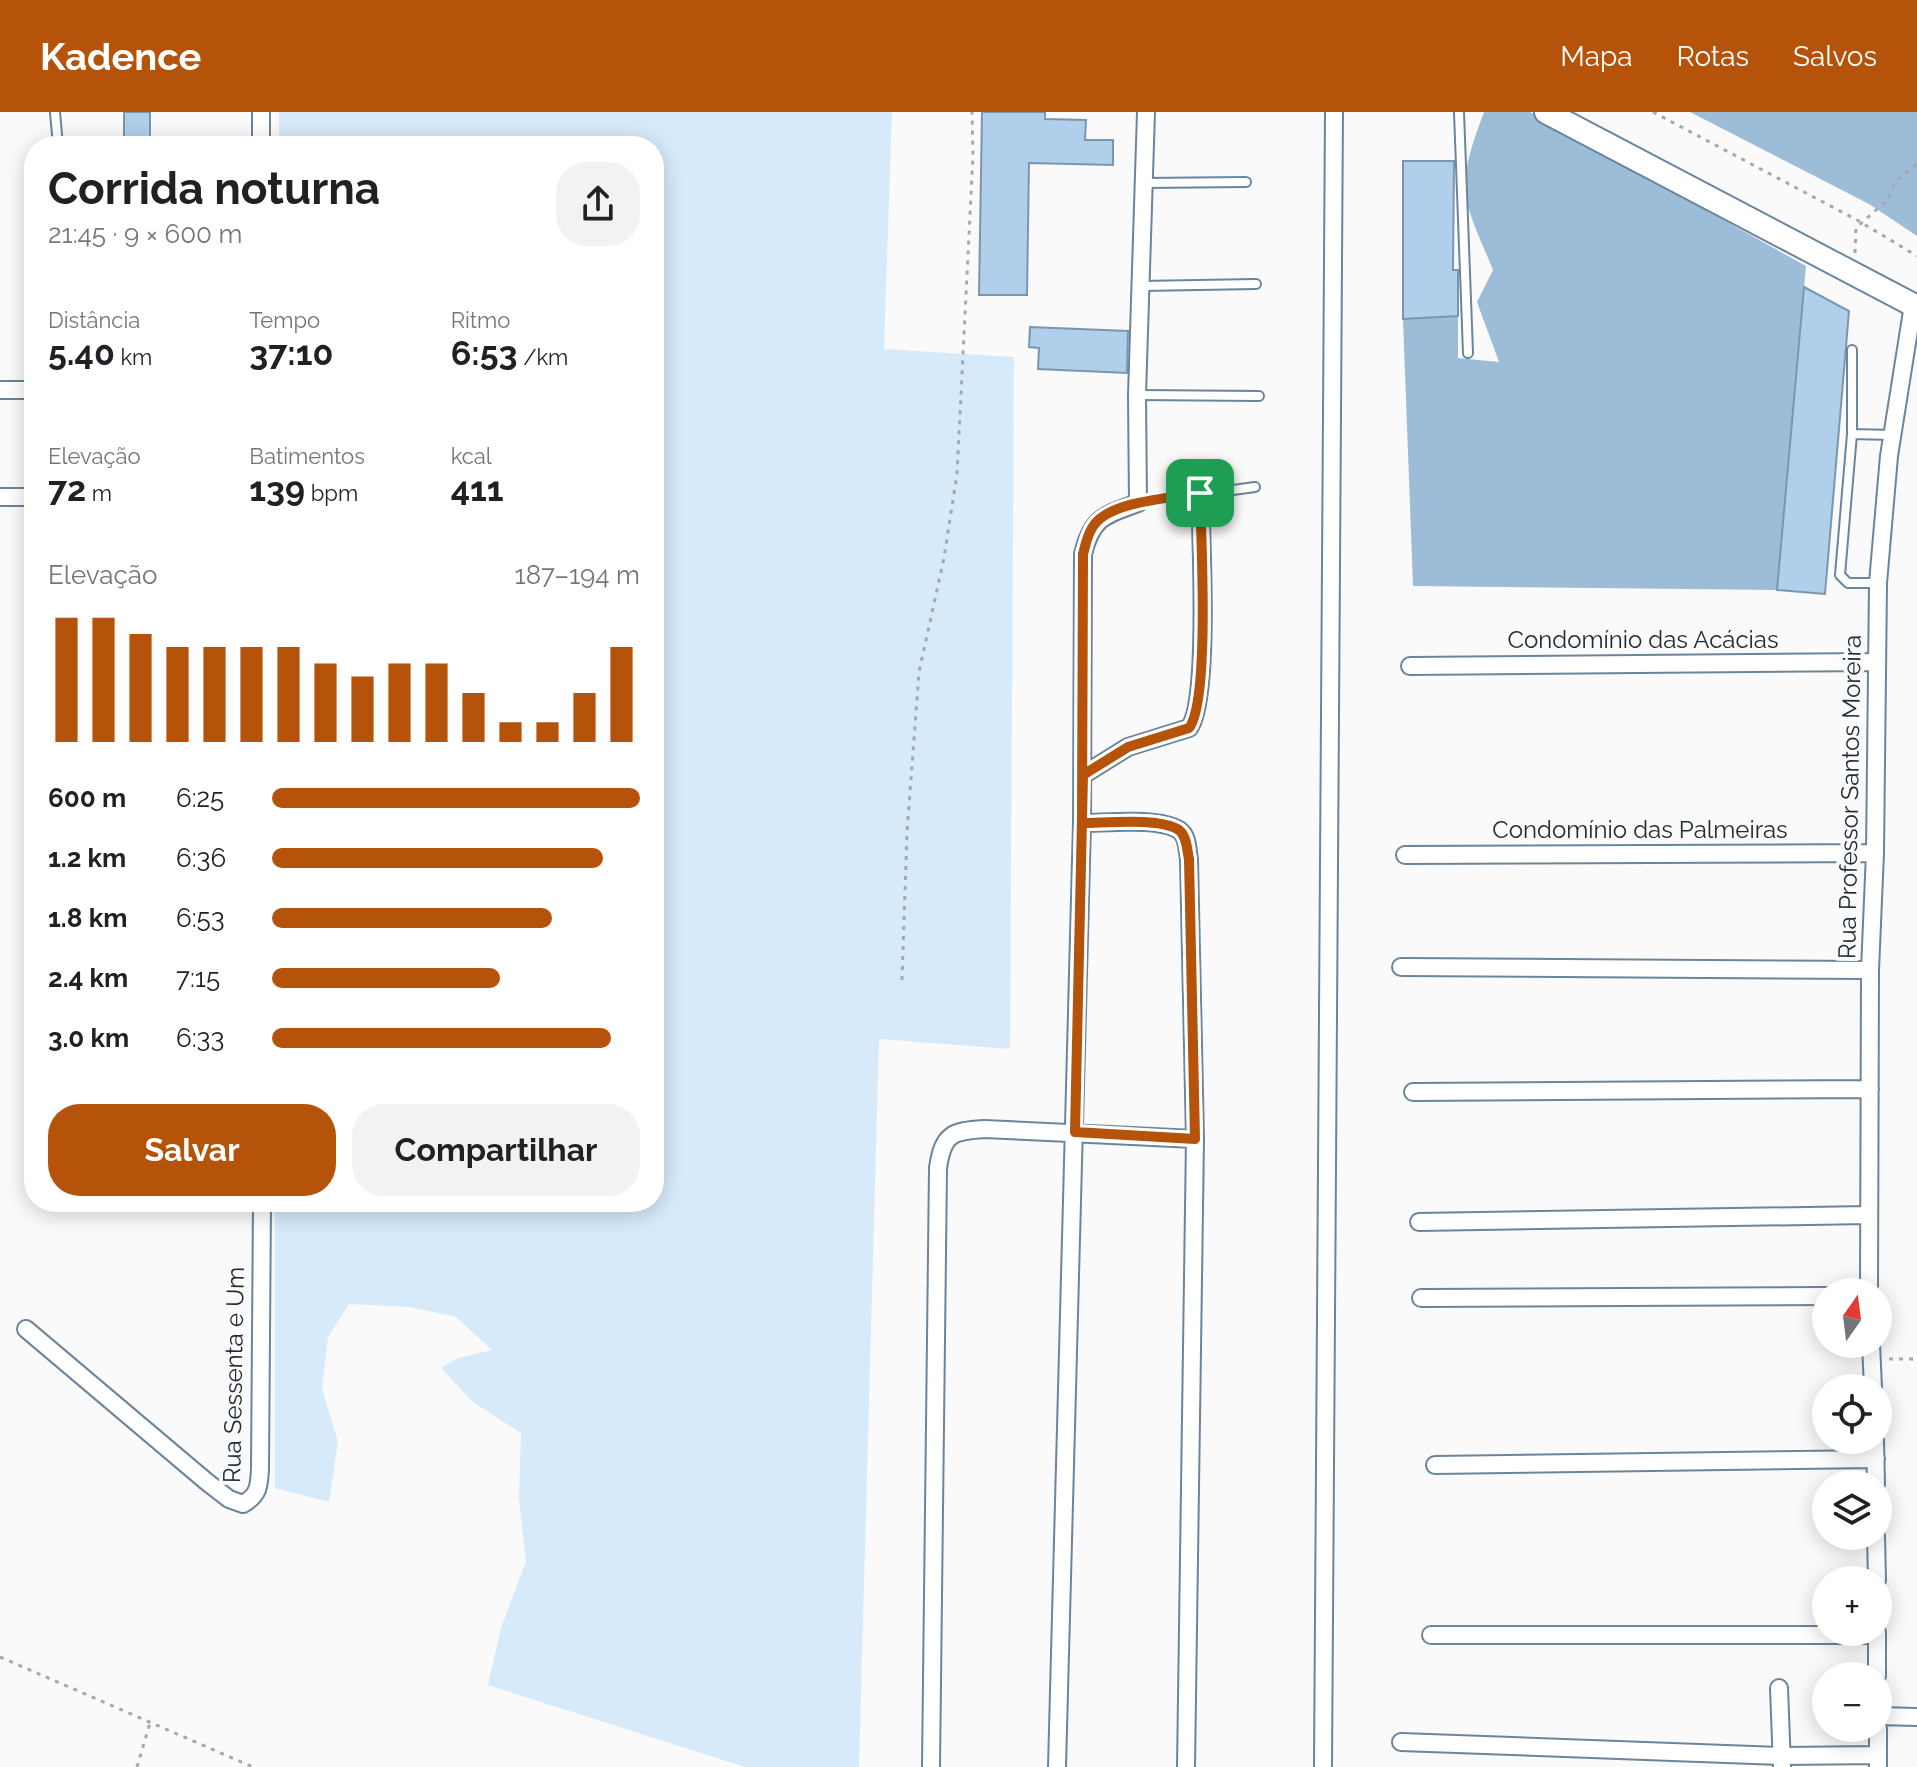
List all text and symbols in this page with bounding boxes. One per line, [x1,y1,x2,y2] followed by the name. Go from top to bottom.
[40,34,201,79] text: Kadence
[1560,40,1633,73] text: Mapa
[1677,40,1749,73] text: Rotas
[1793,40,1877,73] text: Salvos
[556,162,640,246] button: share
[48,163,380,214] text: Corrida noturna
[48,219,243,249] text: 21:45 · 9 × 600 m
[48,307,140,333] text: Distância
[249,307,320,333] text: Tempo
[451,307,510,333] text: Ritmo
[48,333,115,373] text: 5.40
[249,333,333,373] text: 37:10
[451,333,518,373] text: 6:53
[115,344,152,370] text: km
[518,344,568,370] text: /km
[48,443,141,469] text: Elevação
[249,443,365,469] text: Batimentos
[451,443,492,469] text: kcal
[1166,459,1234,527] pin
[48,469,86,509] text: 72
[249,469,305,509] text: 139
[451,469,504,509] text: 411
[1178,471,1222,515] icon: arrive
[86,480,112,506] text: m
[305,480,358,506] text: bpm
[48,560,157,590] text: Elevação
[515,560,640,590] text: 187–194 m
[1507,625,1779,654] street label: Condomínio das Acácias
[1832,635,1867,959] street label: Rua Professor Santos Moreira
[48,783,126,813] text: 600 m
[176,783,224,813] text: 6:25
[1492,815,1788,844] street label: Condomínio das Palmeiras
[48,843,126,873] text: 1.2 km
[176,843,226,873] text: 6:36
[48,903,127,933] text: 1.8 km
[176,903,225,933] text: 6:53
[48,963,128,993] text: 2.4 km
[176,963,220,993] text: 7:15
[48,1023,129,1053] text: 3.0 km
[176,1023,224,1053] text: 6:33
[48,1104,336,1196] button: Salvar
[352,1104,640,1196] button: Compartilhar
[217,1267,250,1483] street label: Rua Sessenta e Um
[1812,1278,1892,1358] north arrow
[1812,1278,1892,1742] map controls
[1812,1374,1892,1454] button: locate
[1812,1470,1892,1550] button: layers
[1812,1566,1892,1646] button: +
[1812,1662,1892,1742] button: −

